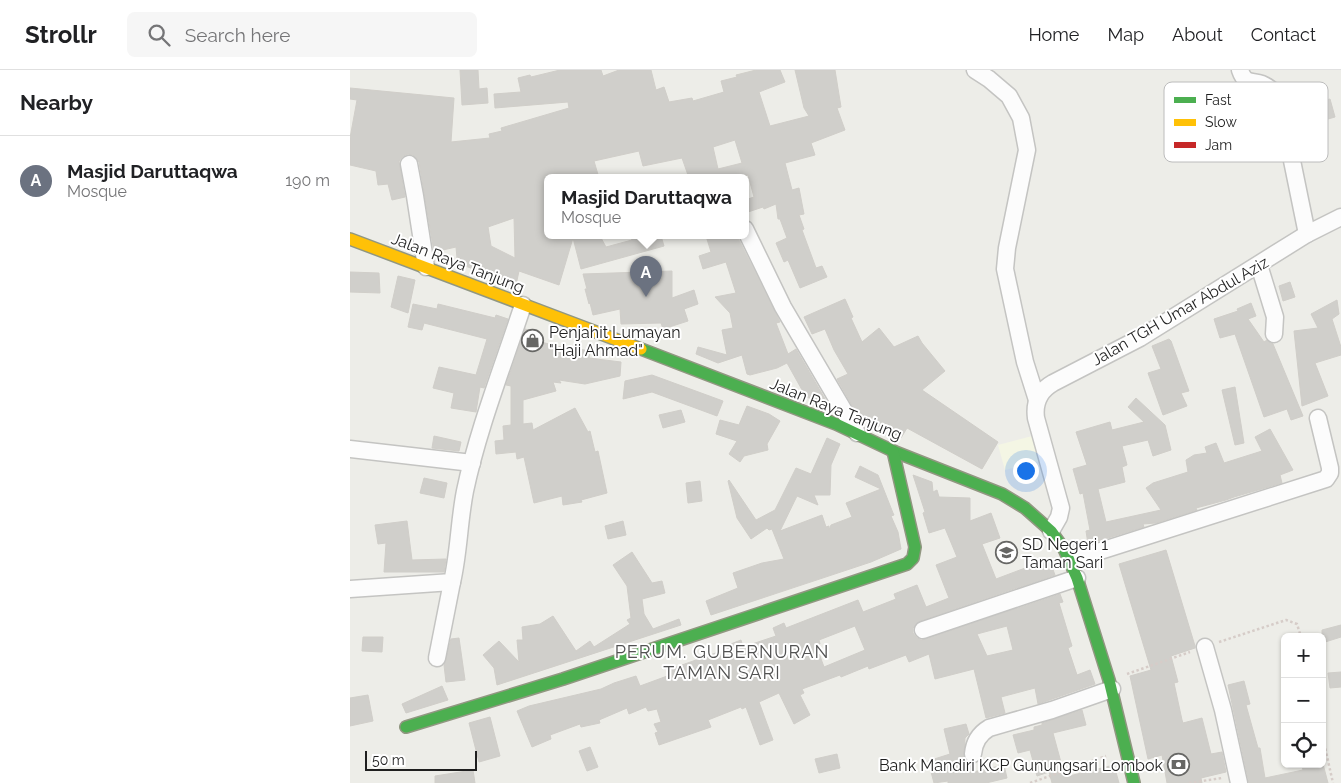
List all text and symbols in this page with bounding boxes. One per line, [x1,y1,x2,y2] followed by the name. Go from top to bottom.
[127,12,477,57] search box
[25,20,97,49] text: Strollr
[145,21,173,49] icon: search
[185,24,290,46] text: Search here
[1028,24,1079,45] text: Home
[1107,24,1144,45] text: Map
[1172,24,1223,45] text: About
[1251,24,1316,45] text: Contact
[1164,82,1328,162] legend
[20,90,93,115] text: Nearby
[1205,92,1232,108] text: Fast
[1205,114,1237,130] text: Slow
[1205,137,1232,153] text: Jam
[67,160,238,182] text: Masjid Daruttaqwa
[31,171,41,190] text: A
[285,171,330,190] text: 190 m
[544,174,749,239] popup
[67,182,127,201] text: Mosque
[561,186,732,208] text: Masjid Daruttaqwa
[561,208,621,227] text: Mosque
[389,229,527,297] street label: Jalan Raya Tanjung
[1088,252,1272,369] street label: Jalan TGH Umar Abdul Aziz
[630,256,662,297] pin: A
[549,323,681,360] place label: Penjahit Lumayan "Haji Ahmad"
[521,329,545,353] shop icon: Penjahit Lumayan "Haji Ahmad"
[767,374,905,444] street label: Jalan Raya Tanjung
[1013,458,1039,484] your location
[1022,535,1108,572] place label: SD Negeri 1 Taman Sari
[994,541,1018,565] school or university icon: SD Negeri 1 Taman Sari
[1281,633,1326,768] map controls
[1281,633,1326,678] button: +
[615,641,829,683] district label: PERUM. GUBERNURAN TAMAN SARI
[1281,678,1326,723] button: −
[1281,723,1326,768] button: locate
[365,748,478,771] scale bar
[372,752,405,768] text: 50 m
[1167,753,1191,777] bank icon: Bank Mandiri KCP Gunungsari Lombok
[879,756,1164,775] place label: Bank Mandiri KCP Gunungsari Lombok

